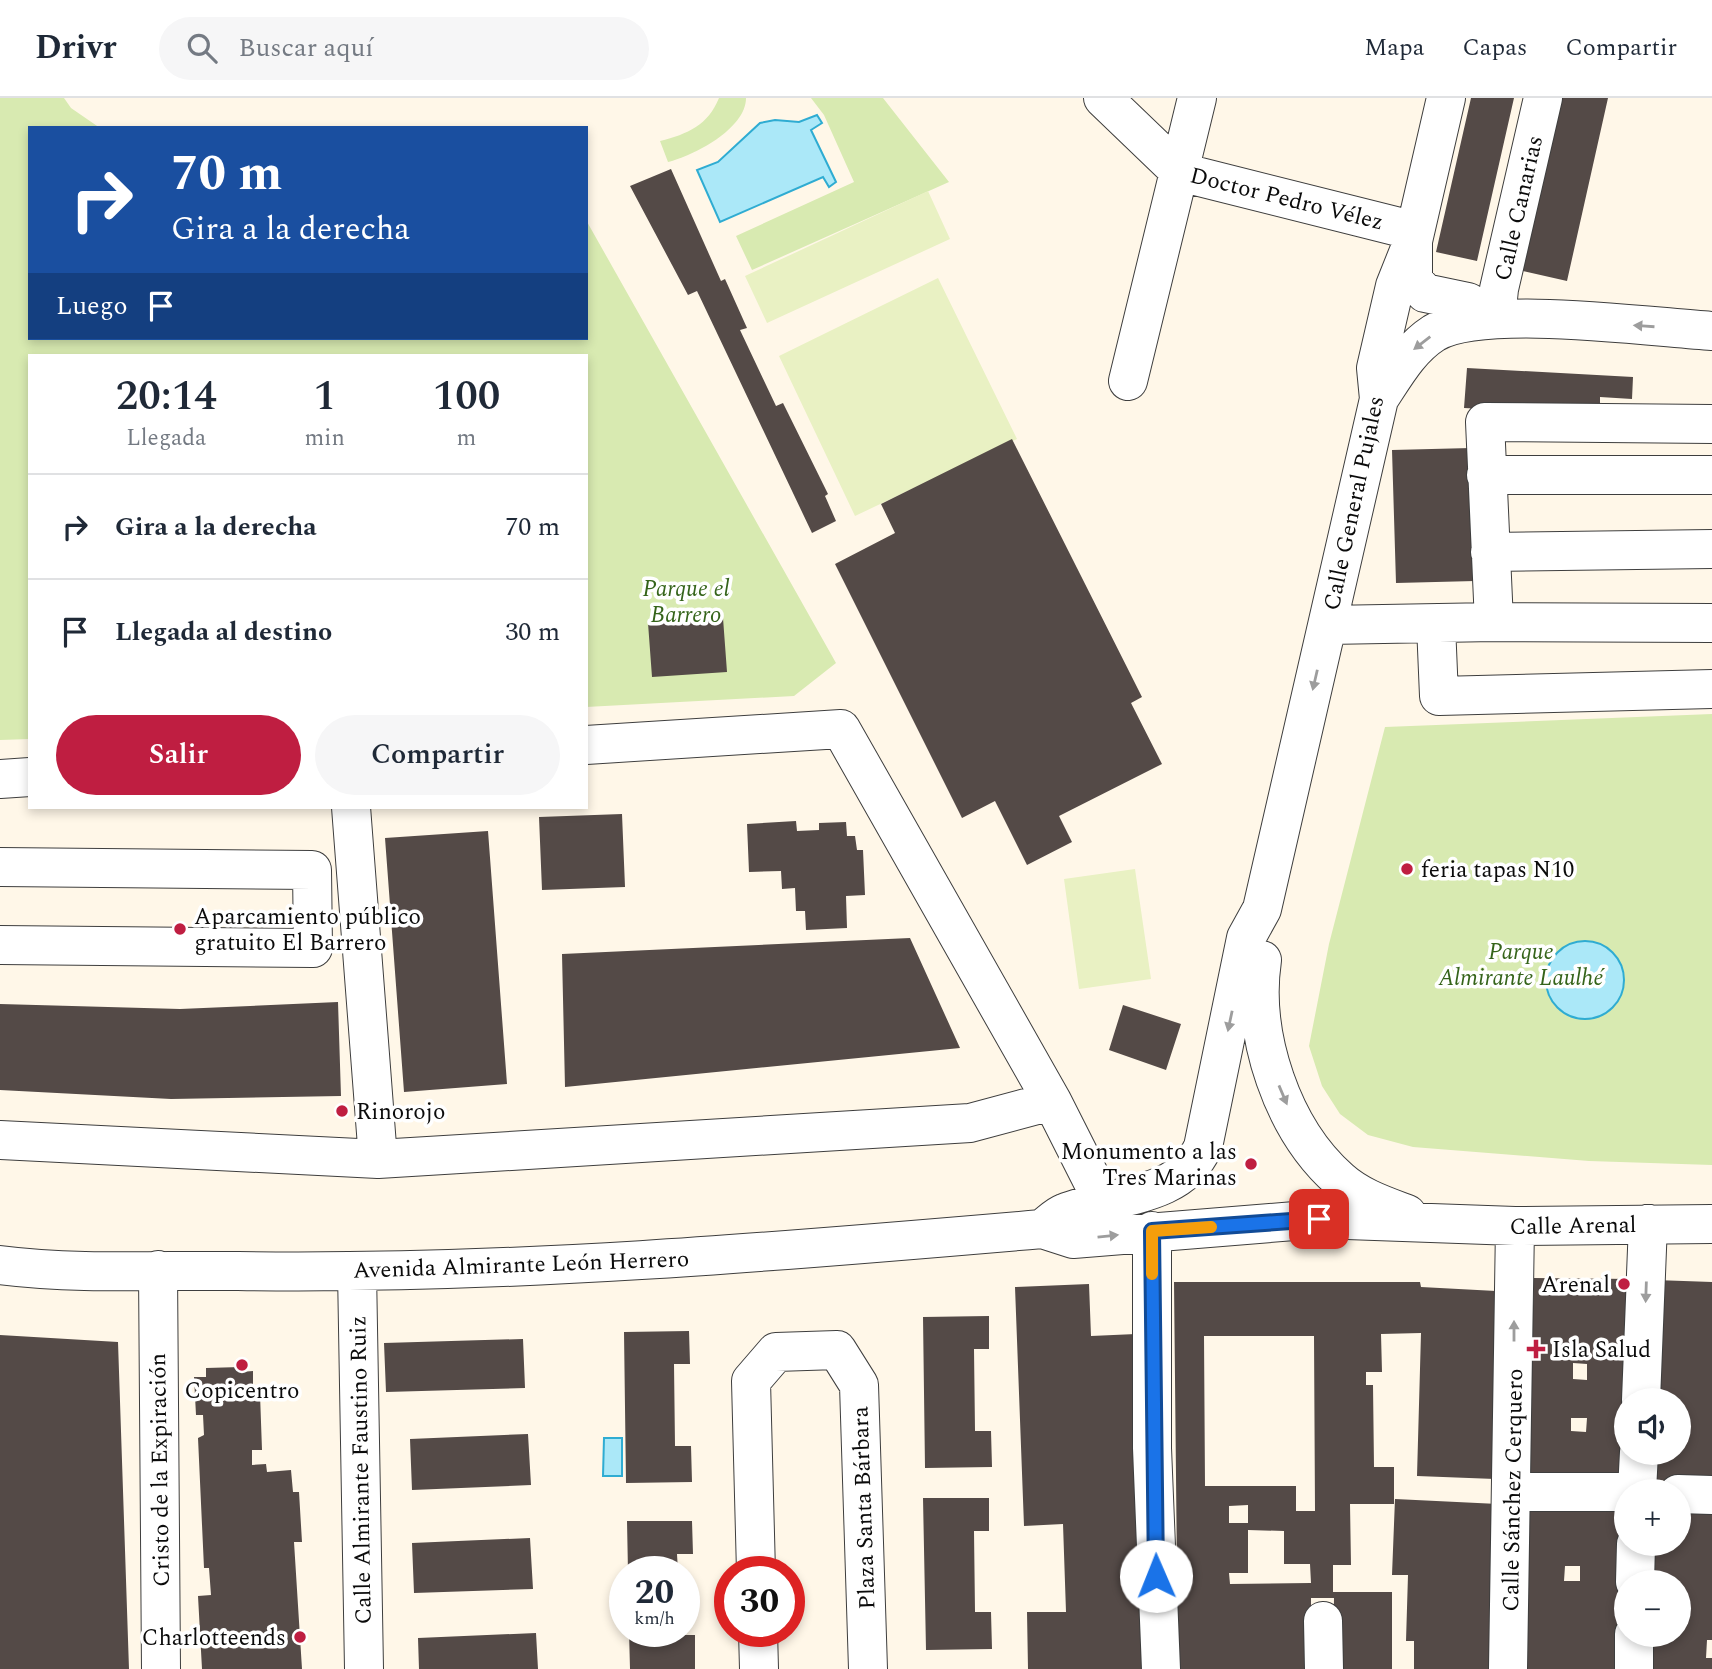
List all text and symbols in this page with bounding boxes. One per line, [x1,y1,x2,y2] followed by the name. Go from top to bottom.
[159,17,649,80] search box
[35,23,117,73] text: Drivr
[239,28,373,68] text: Buscar aquí
[183,29,221,67] icon: search
[1364,30,1424,66] text: Mapa
[1462,30,1527,66] text: Capas
[1565,30,1677,66] text: Compartir
[1486,132,1553,284] street label: Calle Canarias
[171,137,282,212] text: 70 m
[56,154,147,245] icon: right
[1186,158,1387,240] street label: Doctor Pedro Vélez
[171,205,410,254] text: Gira a la derecha
[56,286,128,326] text: Luego
[142,287,180,325] icon: arrive
[1633,320,1655,331] one-way arrow
[1414,335,1431,350] one-way arrow
[116,365,217,428] text: 20:14
[313,365,336,428] text: 1
[433,365,500,428] text: 100
[1315,393,1394,614] street label: Calle General Pujales
[126,421,206,456] text: Llegada
[305,421,345,456] text: min
[457,421,476,456] text: m
[115,507,317,547] text: Gira a la derecha
[505,507,560,547] text: 70 m
[56,508,94,546] icon: right
[642,572,730,633] park label: Parque el Barrero
[115,612,332,652] text: Llegada al destino
[505,612,560,652] text: 30 m
[56,613,94,651] icon: arrive
[1309,669,1320,691] one-way arrow
[56,715,301,795] button: Salir
[315,715,560,795] button: Compartir
[1421,853,1574,888] place label: feria tapas N10
[1399,861,1415,877] marker: feria tapas N10
[194,900,421,961] place label: Aparcamiento público gratuito El Barrero
[172,921,188,937] marker: Aparcamiento público gratuito El Barrero
[1438,935,1605,996] park label: Parque Almirante Laulhé
[1224,1010,1235,1032] one-way arrow
[1278,1085,1289,1106] one-way arrow
[356,1095,445,1130] place label: Rinorojo
[334,1103,350,1119] marker: Rinorojo
[1061,1135,1237,1196] place label: Monumento a las Tres Marinas
[1243,1156,1259,1172] marker: Monumento a las Tres Marinas
[1289,1189,1349,1249] pin
[1300,1200,1338,1238] icon: arrive
[1509,1208,1637,1245] street label: Calle Arenal
[1098,1230,1120,1241] one-way arrow
[352,1242,690,1289] street label: Avenida Almirante León Herrero
[1541,1268,1610,1303] place label: Arenal
[1616,1276,1632,1292] marker: Arenal
[1640,1281,1651,1303] one-way arrow
[341,1315,382,1625] street label: Calle Almirante Faustino Ruiz
[1508,1320,1520,1342] one-way arrow
[1552,1333,1651,1368] place label: Isla Salud
[1526,1339,1546,1359] marker: Isla Salud
[141,1353,180,1587] street label: Cristo de la Expiración
[234,1357,250,1373] marker: Copicentro
[1494,1368,1533,1612] street label: Calle Sánchez Cerquero
[185,1374,299,1409] place label: Copicentro
[1614,1388,1691,1647] map controls
[1614,1388,1691,1465] button: sound
[843,1406,886,1610] street label: Plaza Santa Bárbara
[1614,1479,1691,1556] button: +
[1119,1539,1193,1613] position arrow
[714,1556,805,1647] speed limit sign: 30
[635,1566,674,1619] text: 20
[1614,1570,1691,1647] button: −
[634,1605,675,1632] text: km/h
[142,1621,286,1656] place label: Charlotteends
[292,1629,308,1645] marker: Charlotteends

